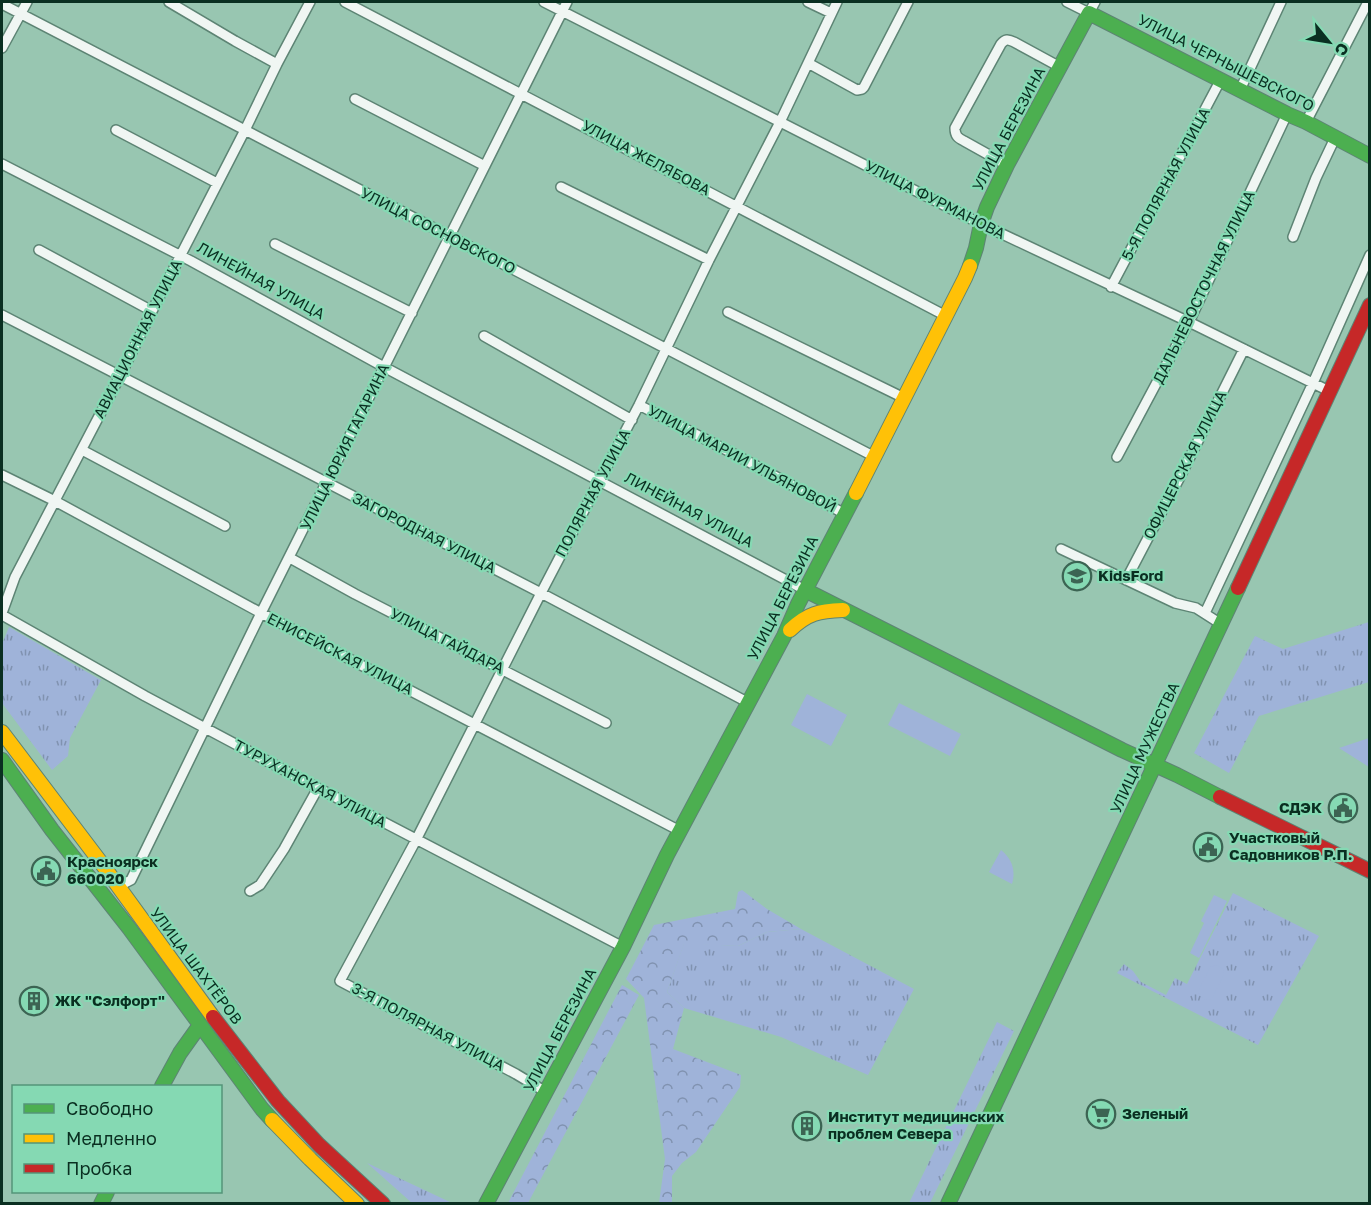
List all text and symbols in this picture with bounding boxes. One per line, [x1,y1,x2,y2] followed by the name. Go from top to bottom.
[1135,10,1317,114] street label: УЛИЦА ЧЕРНЫШЕВСКОГО
[1299,12,1359,72] north arrow
[1330,40,1353,59] text: С
[968,64,1048,193] street label: УЛИЦА БЕРЕЗИНА
[1117,104,1213,263] street label: 5-Я ПОЛЯРНАЯ УЛИЦА
[579,116,714,198] street label: УЛИЦА ЖЕЛЯБОВА
[863,156,1008,242] street label: УЛИЦА ФУРМАНОВА
[358,183,519,277] street label: УЛИЦА СОСНОВСКОГО
[1148,187,1258,386] street label: ДАЛЬНЕВОСТОЧНАЯ УЛИЦА
[195,238,328,323] street label: ЛИНЕЙНАЯ УЛИЦА
[89,256,185,421] street label: АВИАЦИОННАЯ УЛИЦА
[296,360,392,533] street label: УЛИЦА ЮРИЯ ГАГАРИНА
[1139,387,1229,542] street label: ОФИЦЕРСКАЯ УЛИЦА
[645,401,840,516] street label: УЛИЦА МАРИИ УЛЬЯНОВОЙ
[551,426,633,559] street label: ПОЛЯРНАЯ УЛИЦА
[622,468,757,551] street label: ЛИНЕЙНАЯ УЛИЦА
[350,488,499,576] street label: ЗАГОРОДНАЯ УЛИЦА
[743,532,821,663] street label: УЛИЦА БЕРЕЗИНА
[1061,560,1093,592] school or university icon: KidsFord
[1098,566,1163,584] place label: KidsFord
[387,604,507,677] street label: УЛИЦА ГАЙДАРА
[265,609,416,698] street label: ЕНИСЕЙСКАЯ УЛИЦА
[1106,679,1182,816] street label: УЛИЦА МУЖЕСТВА
[231,735,390,831] street label: ТУРУХАНСКАЯ УЛИЦА
[1327,792,1359,824] public building icon: СДЭК
[1279,798,1322,816] place label: СДЭК
[1229,828,1353,863] place label: Участковый Садовников Р.П.
[1192,831,1224,863] public building icon: Участковый Садовников Р.П.
[67,852,158,887] place label: Красноярск 660020
[30,855,62,887] public building icon: Красноярск 660020
[147,904,246,1027] street label: УЛИЦА ШАХТЁРОВ
[519,965,599,1094] street label: УЛИЦА БЕРЕЗИНА
[349,978,508,1074] street label: 3-Я ПОЛЯРНАЯ УЛИЦА
[18,985,50,1017] building icon: ЖК "Сэлфорт"
[55,991,165,1009] place label: ЖК "Сэлфорт"
[12,1085,222,1193] legend
[66,1097,153,1119] text: Свободно
[1085,1098,1117,1130] supermarket icon: Зеленый
[1122,1104,1188,1122] place label: Зеленый
[828,1107,1004,1142] place label: Институт медицинских проблем Севера
[791,1110,823,1142] building icon: Институт медицинских проблем Севера
[66,1127,157,1149] text: Медленно
[66,1157,132,1179] text: Пробка

